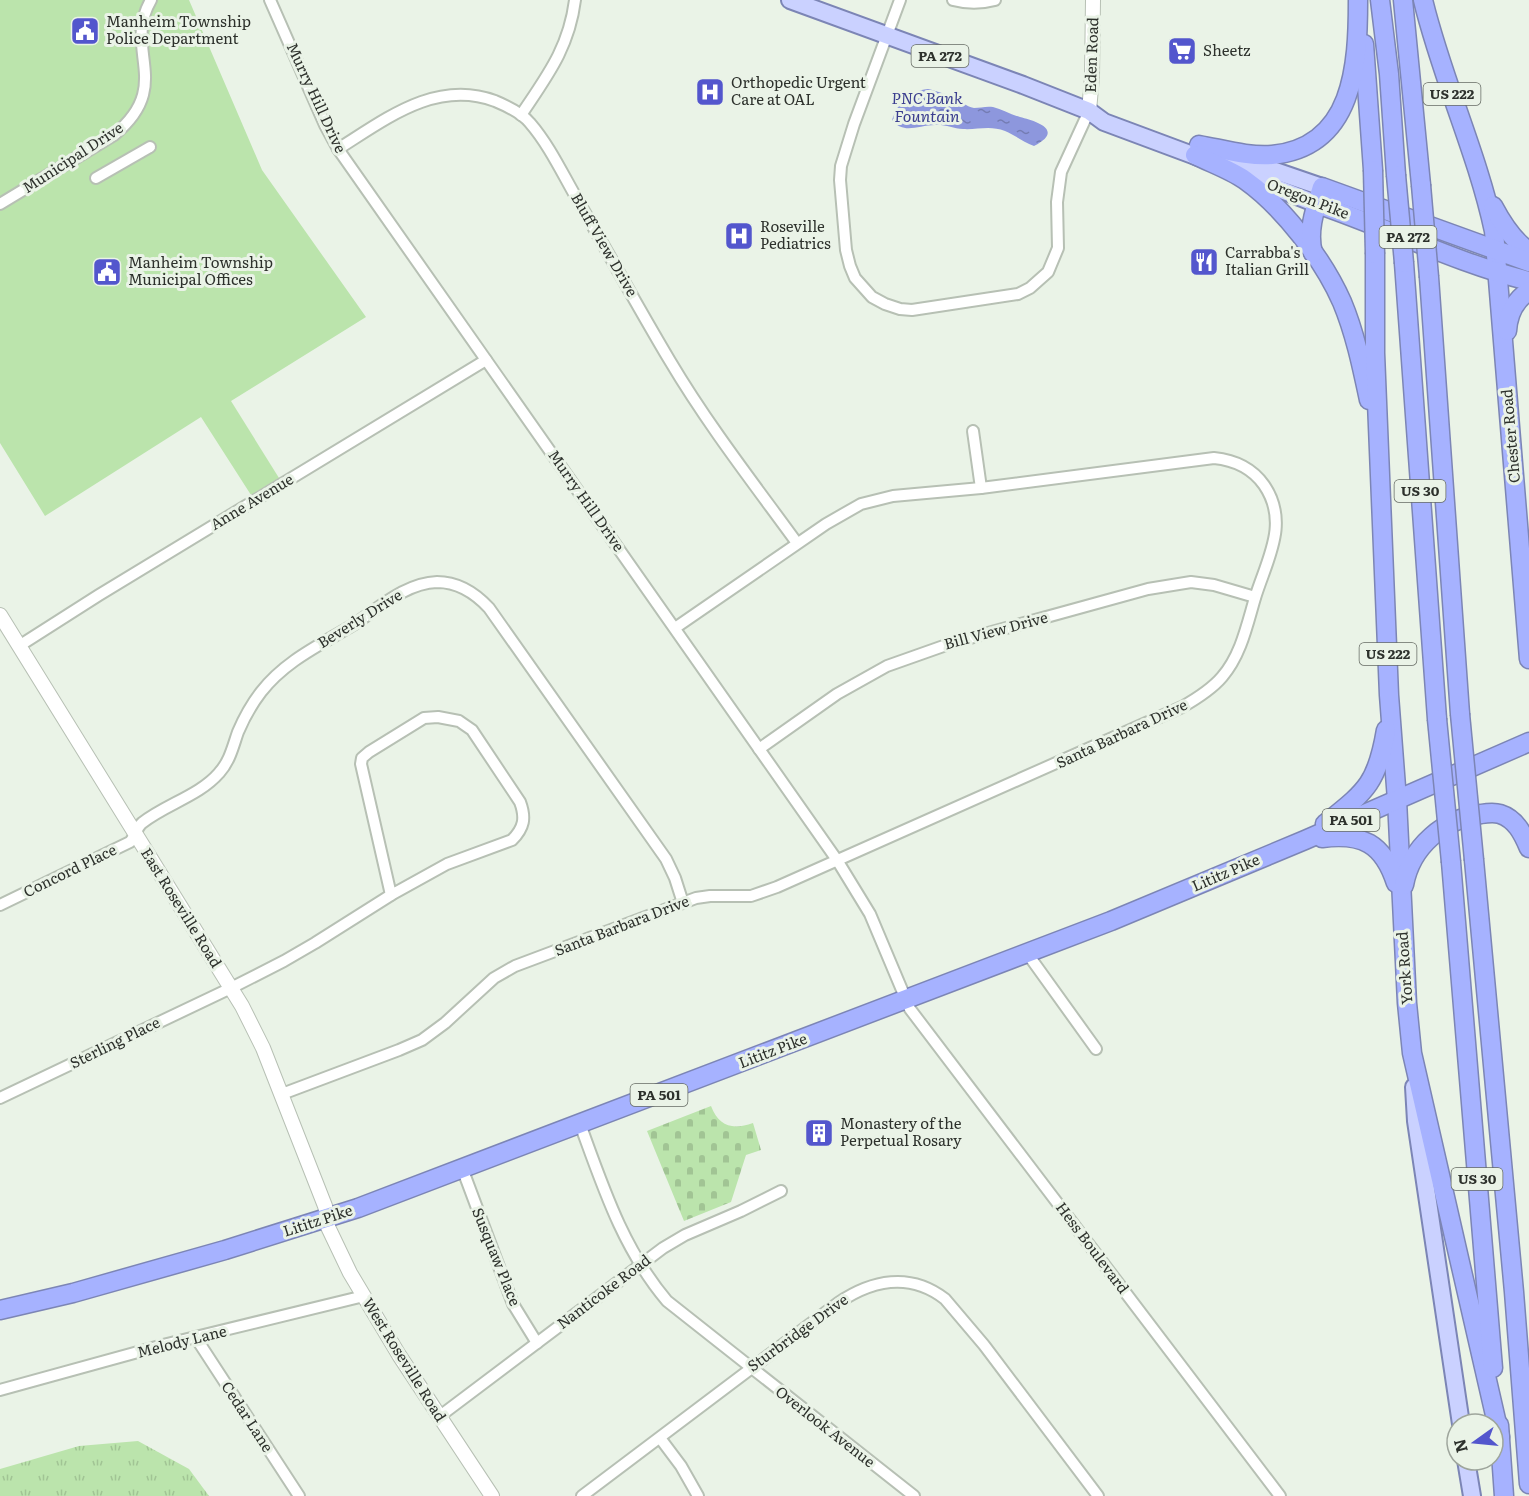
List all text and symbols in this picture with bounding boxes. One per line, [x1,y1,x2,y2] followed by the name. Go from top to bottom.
[106,9,251,49] place label: Manheim Township Police Department
[69,15,101,47] public building icon: Manheim Township Police Department
[1078,17,1103,93] street label: Eden Road
[1166,35,1198,67] supermarket icon: Sheetz
[282,38,353,157] street label: Murry Hill Drive
[1203,38,1251,61] place label: Sheetz
[912,45,968,67] road number: PA 272
[731,70,866,110] place label: Orthopedic Urgent Care at OAL
[694,76,726,108] hospital icon: Orthopedic Urgent Care at OAL
[1424,83,1480,105] road number: US 222
[891,85,963,127] water label: PNC Bank Fountain
[17,115,127,198] street label: Municipal Drive
[1264,171,1353,224] street label: Oregon Pike
[566,188,645,301] street label: Bluff View Drive
[760,214,831,254] place label: Roseville Pediatrics
[723,220,755,252] hospital icon: Roseville Pediatrics
[1380,226,1436,248] road number: PA 272
[1225,240,1309,280] place label: Carrabba's Italian Grill
[1188,246,1220,278] restaurant icon: Carrabba's Italian Grill
[128,250,273,290] place label: Manheim Township Municipal Offices
[91,256,123,288] public building icon: Manheim Township Municipal Offices
[1494,388,1525,484] street label: Chester Road
[543,445,631,556] street label: Murry Hill Drive
[205,467,298,535] street label: Anne Avenue
[1394,480,1446,502] road number: US 30
[312,582,406,653] street label: Beverly Drive
[941,605,1050,654] street label: Bill View Drive
[1360,643,1416,665] road number: US 222
[1052,692,1191,773] street label: Santa Barbara Drive
[1322,809,1380,831] road number: PA 501
[19,837,120,902] street label: Concord Place
[136,843,228,972] street label: East Roseville Road
[1188,847,1263,896] street label: Lititz Pike
[551,888,692,961] street label: Santa Barbara Drive
[1389,931,1418,1005] street label: York Road
[65,1010,164,1073] street label: Sterling Place
[735,1026,810,1073] street label: Lititz Pike
[630,1084,688,1106] road number: PA 501
[840,1111,962,1151] place label: Monastery of the Perpetual Rosary
[803,1117,835,1149] building icon: Monastery of the Perpetual Rosary
[1452,1168,1502,1190] road number: US 30
[1051,1196,1135,1298] street label: Hess Boulevard
[280,1197,355,1242] street label: Lititz Pike
[467,1204,528,1309] street label: Susquaw Place
[551,1248,655,1334] street label: Nanticoke Road
[742,1287,852,1376] street label: Sturbridge Drive
[358,1293,453,1426] street label: West Roseville Road
[135,1318,229,1363] street label: Melody Lane
[217,1376,280,1456] street label: Cedar Lane
[771,1379,881,1472] street label: Overlook Avenue
[1445,1412,1505,1472] north arrow
[1446,1437,1473,1456] text: N

